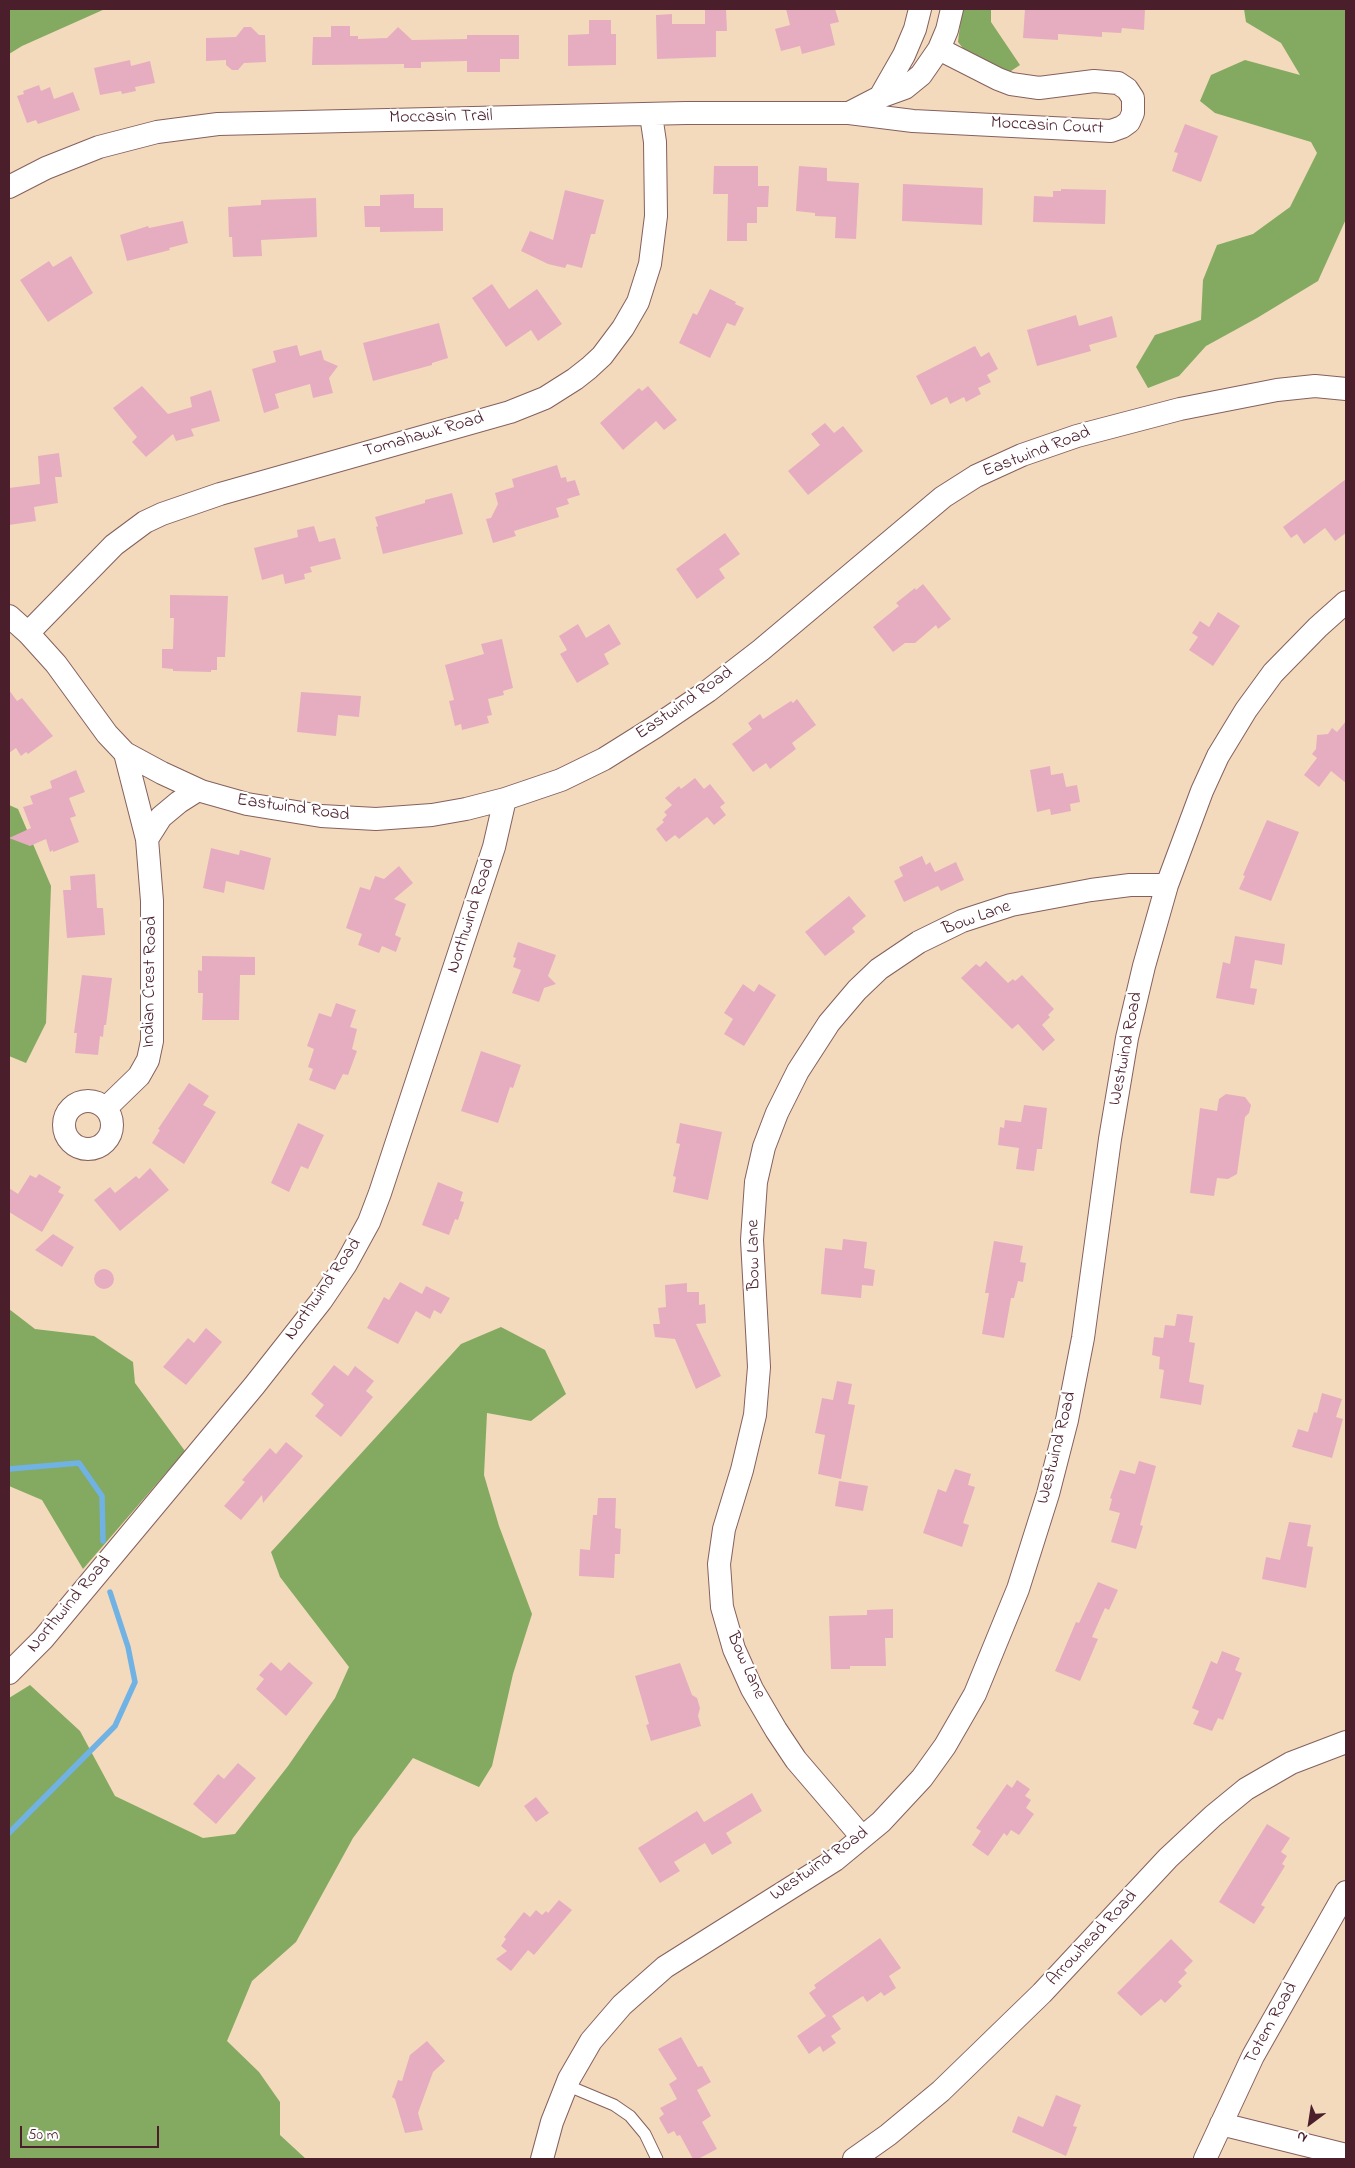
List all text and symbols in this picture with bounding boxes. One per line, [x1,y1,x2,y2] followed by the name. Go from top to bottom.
[389,106,493,130] street label: Moccasin Trail
[990,113,1104,141] street label: Moccasin Court
[361,409,487,463] street label: Tomahawk Road
[980,423,1094,483] street label: Eastwind Road
[632,663,738,745] street label: Eastwind Road
[235,790,351,828] street label: Eastwind Road
[443,856,501,976] street label: Northwind Road
[940,897,1014,941] street label: Bow Lane
[139,916,163,1048] street label: Indian Crest Road
[1105,991,1149,1107] street label: Westwind Road
[744,1219,766,1291] street label: Bow Lane
[281,1235,367,1345] street label: Northwind Road
[1034,1390,1082,1506] street label: Westwind Road
[23,1552,117,1658] street label: Northwind Road
[721,1629,769,1703] street label: Bow Lane
[767,1823,873,1907] street label: Westwind Road
[1043,1887,1143,1991] street label: Arrowhead Road
[1241,1979,1303,2069] street label: Totem Road
[1285,2098,1335,2148] north arrow
[22,2116,161,2148] scale bar
[28,2124,58,2146] text: 50 m
[1293,2125,1311,2148] text: N

